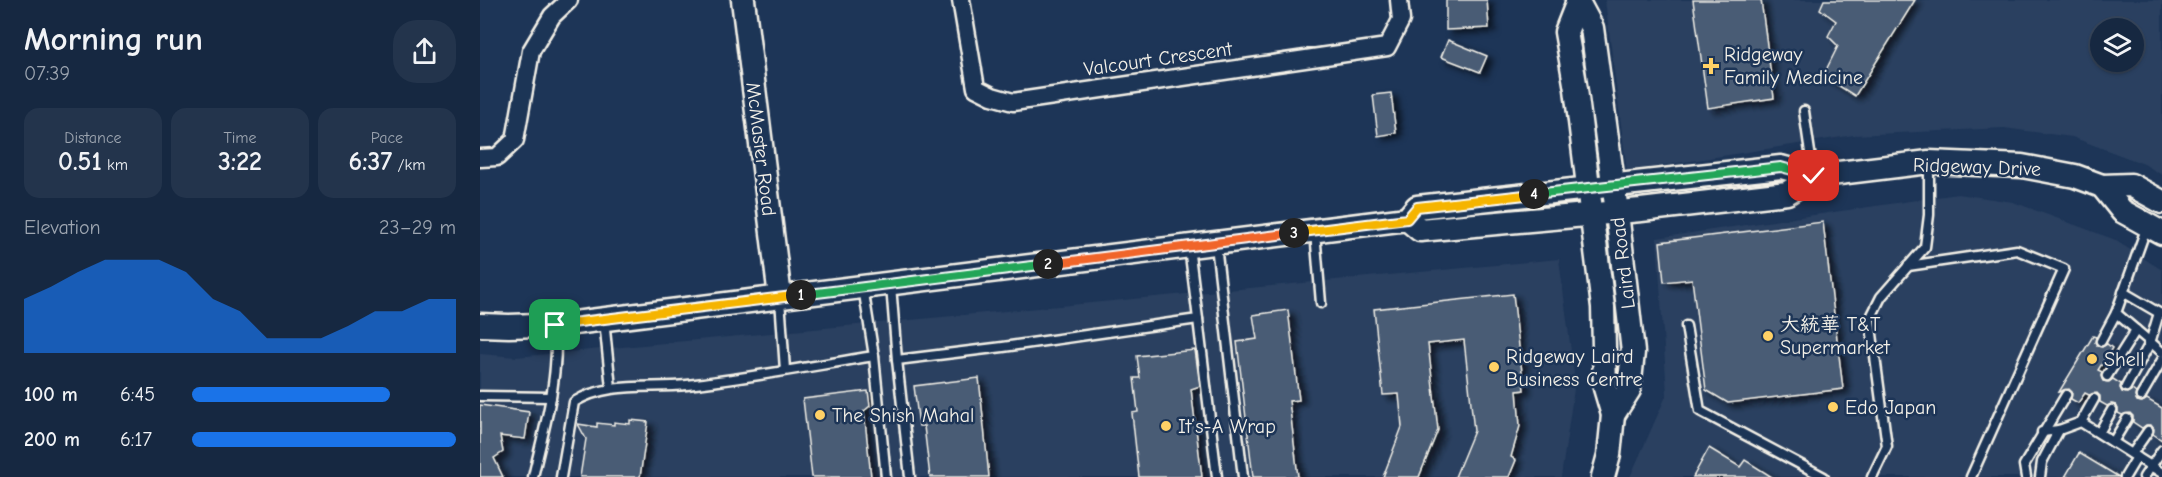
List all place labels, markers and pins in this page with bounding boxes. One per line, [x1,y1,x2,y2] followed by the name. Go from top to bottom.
[1724,43,1863,89] place label: Ridgeway Family Medicine
[1702,57,1720,75] marker: Ridgeway Family Medicine
[1788,150,1839,201] pin
[1519,179,1549,209] pin: 4
[1279,218,1309,248] pin: 3
[1033,249,1063,279] pin: 2
[786,280,816,310] pin: 1
[529,299,580,350] pin
[1780,313,1891,359] place label: 大統華 T&T Supermarket
[1761,329,1775,343] marker: 大統華 T&T Supermarket
[1506,345,1643,391] place label: Ridgeway Laird Business Centre
[2104,348,2145,371] place label: Shell
[2085,352,2099,366] marker: Shell
[1487,360,1501,374] marker: Ridgeway Laird Business Centre
[1845,396,1936,419] place label: Edo Japan
[1826,400,1840,414] marker: Edo Japan
[832,404,974,427] place label: The Shish Mahal
[813,408,827,422] marker: The Shish Mahal
[1178,415,1276,438] place label: It’s-A Wrap
[1159,419,1173,433] marker: It’s-A Wrap

